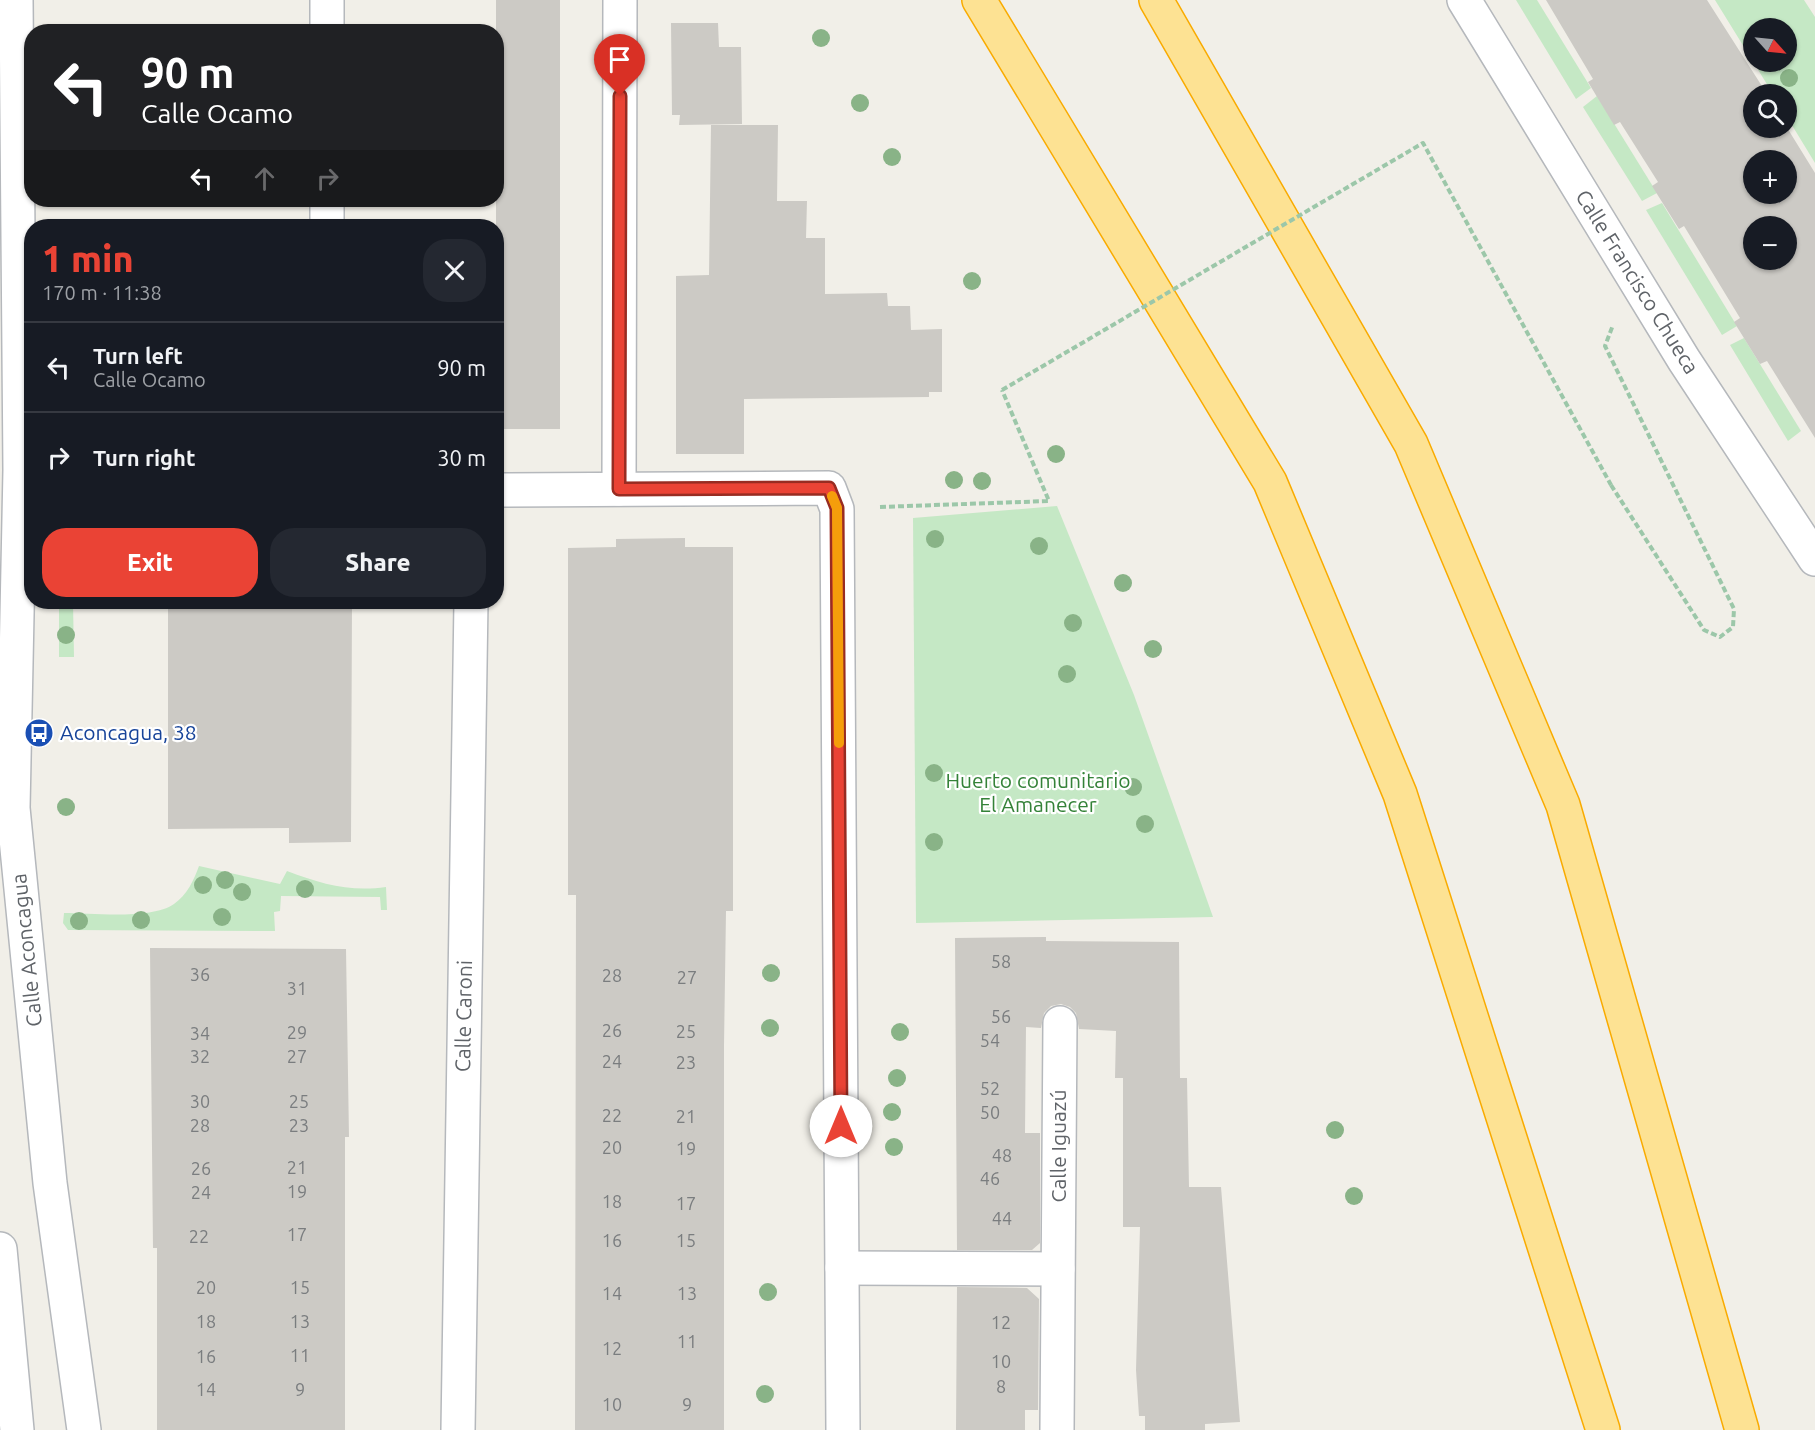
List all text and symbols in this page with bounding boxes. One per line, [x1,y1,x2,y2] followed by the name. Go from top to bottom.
[1743,18,1797,72] north arrow
[1743,18,1797,270] map controls
[594,34,645,96] pin
[603,43,636,76] icon: arrive
[42,48,120,126] icon: left
[141,49,235,96] text: 90 m
[1743,84,1797,138] button: search
[141,98,293,128] text: Calle Ocamo
[1743,150,1797,204] button: +
[185,162,218,195] icon: left
[248,162,281,195] icon: ahead
[311,162,344,195] icon: right
[1571,185,1704,378] street label: Calle Francisco Chueca
[1743,216,1797,270] button: −
[42,238,134,279] text: 1 min
[423,239,486,302] button: close
[42,281,162,304] text: 170 m · 11:38
[93,343,183,368] text: Turn left
[42,351,75,384] icon: left
[437,355,486,380] text: 90 m
[93,368,206,391] text: Calle Ocamo
[42,441,75,474] icon: right
[93,445,195,470] text: Turn right
[437,445,486,470] text: 30 m
[42,528,258,597] button: Exit
[270,528,486,597] button: Share
[23,717,55,749] bus stop icon: Aconcagua, 38
[60,720,197,744] place label: Aconcagua, 38
[945,768,1131,816] park label: Huerto comunitario El Amanecer
[6,872,46,1028] street label: Calle Aconcagua
[991,951,1011,971] house number: 58
[450,960,476,1072] street label: Calle Caroni
[190,964,210,984] house number: 36
[602,965,622,985] house number: 28
[677,967,697,987] house number: 27
[287,978,307,998] house number: 31
[991,1006,1011,1026] house number: 56
[602,1020,622,1040] house number: 26
[676,1021,696,1041] house number: 25
[287,1022,307,1042] house number: 29
[190,1023,210,1043] house number: 34
[980,1030,1000,1050] house number: 54
[190,1046,210,1066] house number: 32
[287,1046,307,1066] house number: 27
[602,1051,622,1071] house number: 24
[676,1052,696,1072] house number: 23
[980,1078,1000,1098] house number: 52
[1046,1090,1070,1202] street label: Calle Iguazú
[190,1091,210,1111] house number: 30
[289,1091,309,1111] house number: 25
[809,1094,873,1158] position arrow
[980,1102,1000,1122] house number: 50
[602,1105,622,1125] house number: 22
[676,1106,696,1126] house number: 21
[190,1115,210,1135] house number: 28
[289,1115,309,1135] house number: 23
[602,1137,622,1157] house number: 20
[676,1138,696,1158] house number: 19
[992,1145,1012,1165] house number: 48
[287,1157,307,1177] house number: 21
[191,1158,211,1178] house number: 26
[980,1168,1000,1188] house number: 46
[287,1181,307,1201] house number: 19
[191,1182,211,1202] house number: 24
[602,1191,622,1211] house number: 18
[676,1193,696,1213] house number: 17
[992,1208,1012,1228] house number: 44
[287,1224,307,1244] house number: 17
[189,1226,209,1246] house number: 22
[602,1230,622,1250] house number: 16
[676,1230,696,1250] house number: 15
[196,1277,216,1297] house number: 20
[290,1277,310,1297] house number: 15
[602,1283,622,1303] house number: 14
[677,1283,697,1303] house number: 13
[196,1311,216,1331] house number: 18
[290,1311,310,1331] house number: 13
[991,1312,1011,1332] house number: 12
[677,1331,697,1351] house number: 11
[602,1338,622,1358] house number: 12
[290,1345,310,1365] house number: 11
[196,1346,216,1366] house number: 16
[991,1351,1011,1371] house number: 10
[996,1376,1006,1396] house number: 8
[196,1379,216,1399] house number: 14
[295,1379,305,1399] house number: 9
[602,1394,622,1414] house number: 10
[682,1394,692,1414] house number: 9

